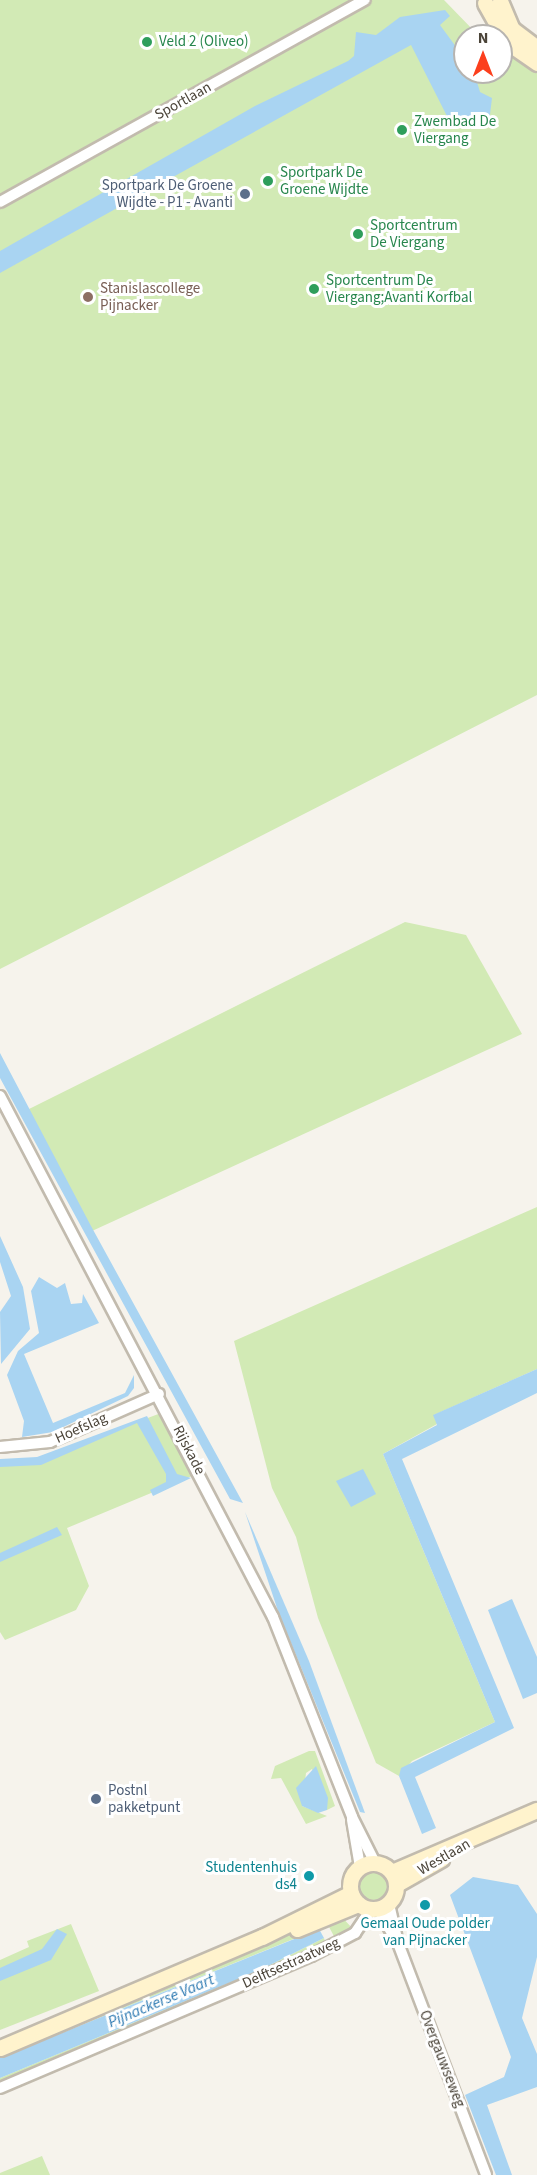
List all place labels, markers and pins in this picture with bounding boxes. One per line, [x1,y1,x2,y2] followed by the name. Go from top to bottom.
[159,33,249,51] place label: Veld 2 (Oliveo)
[140,35,154,49] marker: Veld 2 (Oliveo)
[414,112,496,147] place label: Zwembad De Viergang
[395,123,409,137] marker: Zwembad De Viergang
[280,163,368,198] place label: Sportpark De Groene Wijdte
[261,174,275,188] marker: Sportpark De Groene Wijdte
[102,176,233,211] place label: Sportpark De Groene Wijdte - P1 - Avanti
[238,187,252,201] marker: Sportpark De Groene Wijdte - P1 - Avanti
[370,216,458,251] place label: Sportcentrum De Viergang
[351,227,365,241] marker: Sportcentrum De Viergang
[326,271,472,306] place label: Sportcentrum De Viergang;Avanti Korfbal
[100,279,200,314] place label: Stanislascollege Pijnacker
[307,282,321,296] marker: Sportcentrum De Viergang;Avanti Korfbal
[81,290,95,304] marker: Stanislascollege Pijnacker
[108,1781,180,1816] place label: Postnl pakketpunt
[89,1792,103,1806] marker: Postnl pakketpunt
[205,1858,297,1893] place label: Studentenhuis ds4
[302,1869,316,1883] marker: Studentenhuis ds4
[418,1898,432,1912] marker: Gemaal Oude polder van Pijnacker
[360,1914,490,1949] place label: Gemaal Oude polder van Pijnacker

